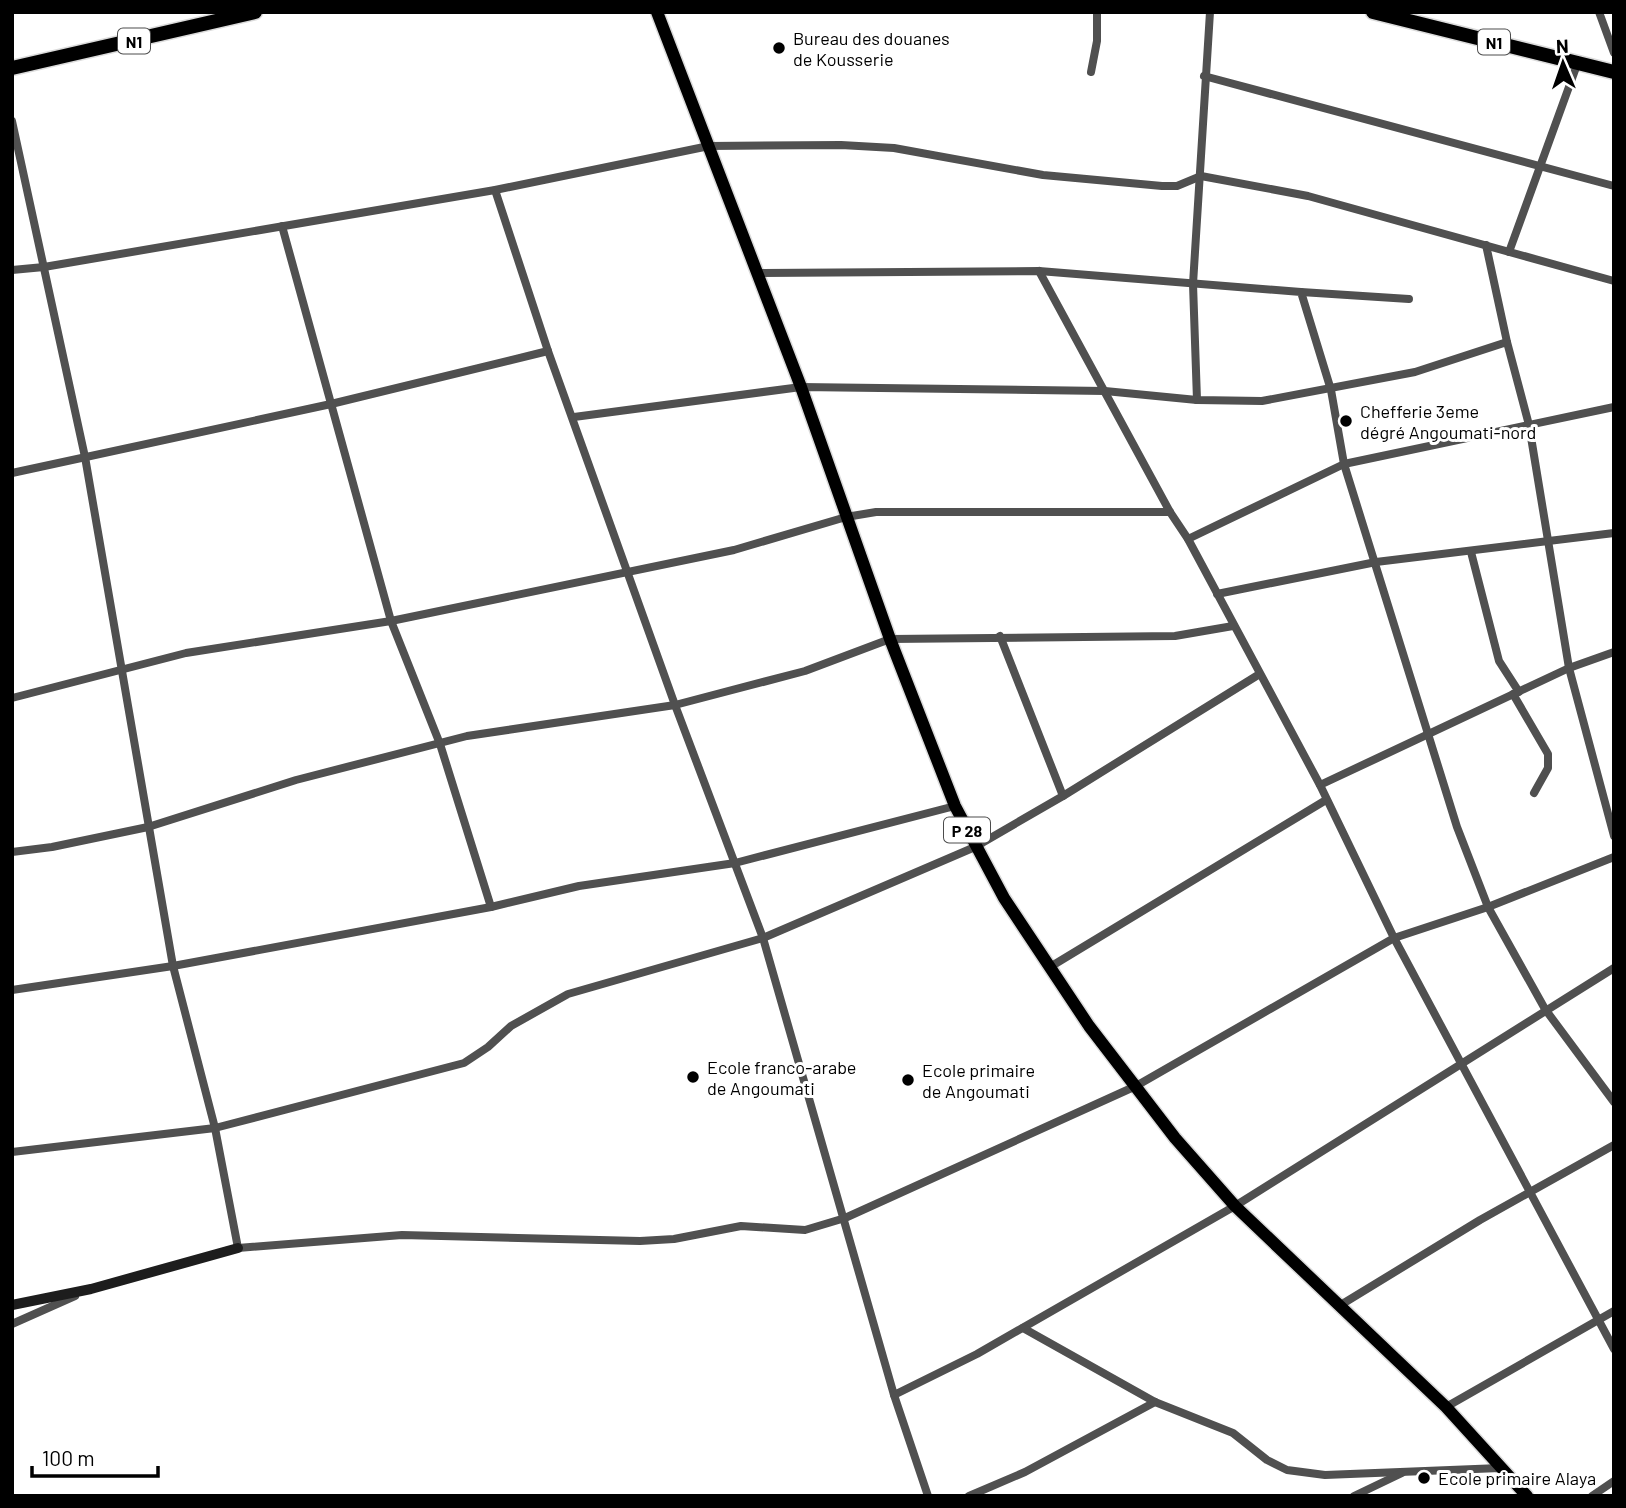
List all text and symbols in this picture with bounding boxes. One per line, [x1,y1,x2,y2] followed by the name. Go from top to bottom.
[793,27,950,70] place label: Bureau des douanes de Kousserie
[118,28,150,54] road number: N1
[1528,28,1598,98] north arrow
[1478,30,1510,54] road number: N1
[1556,34,1569,57] text: N
[771,40,787,56] marker: Bureau des douanes de Kousserie
[1360,400,1536,443] place label: Chefferie 3eme dégré Angoumati-nord
[1338,413,1354,429] marker: Chefferie 3eme dégré Angoumati-nord
[944,818,990,842] road number: P 28
[707,1056,856,1099] place label: Ecole franco-arabe de Angoumati
[922,1059,1035,1102] place label: Ecole primaire de Angoumati
[685,1069,701,1085] marker: Ecole franco-arabe de Angoumati
[900,1072,916,1088] marker: Ecole primaire de Angoumati
[32,1434,158,1478] scale bar
[42,1445,95,1470] text: 100 m
[1438,1467,1596,1489] place label: Ecole primaire Alaya
[1416,1470,1432,1486] marker: Ecole primaire Alaya

